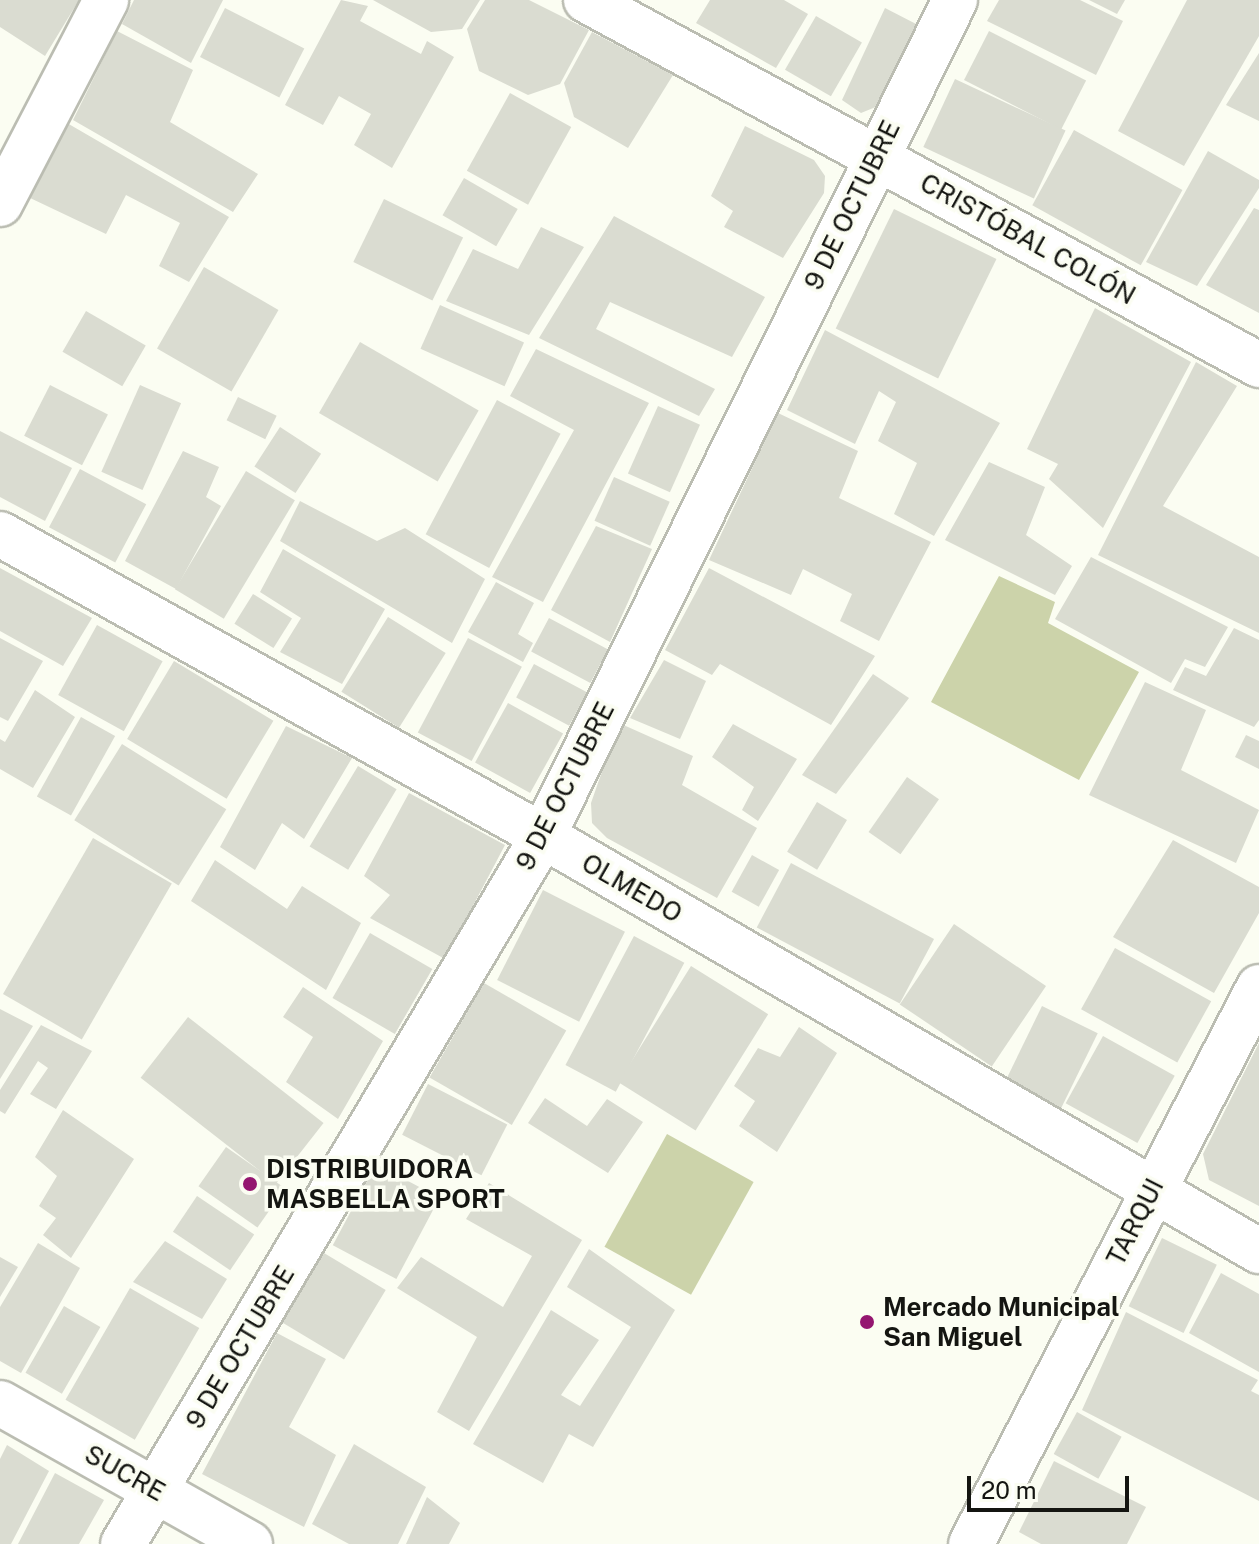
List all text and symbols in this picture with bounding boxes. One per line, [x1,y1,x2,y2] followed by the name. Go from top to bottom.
[798,115,906,295] street label: 9 DE OCTUBRE
[915,167,1141,311] street label: CRISTÓBAL COLÓN
[509,697,621,875] street label: 9 DE OCTUBRE
[576,847,688,929] street label: OLMEDO
[266,1153,505,1214] place label: DISTRIBUIDORA MASBELLA SPORT
[1100,1173,1170,1271] street label: TARQUI
[241,1175,259,1193] marker: DISTRIBUIDORA MASBELLA SPORT
[179,1260,301,1434] street label: 9 DE OCTUBRE
[883,1291,1120,1352] place label: Mercado Municipal San Miguel
[858,1313,876,1331] marker: Mercado Municipal San Miguel
[79,1438,171,1508] street label: SUCRE
[971,1460,1133,1510] scale bar
[981,1476,1037,1504] text: 20 m

